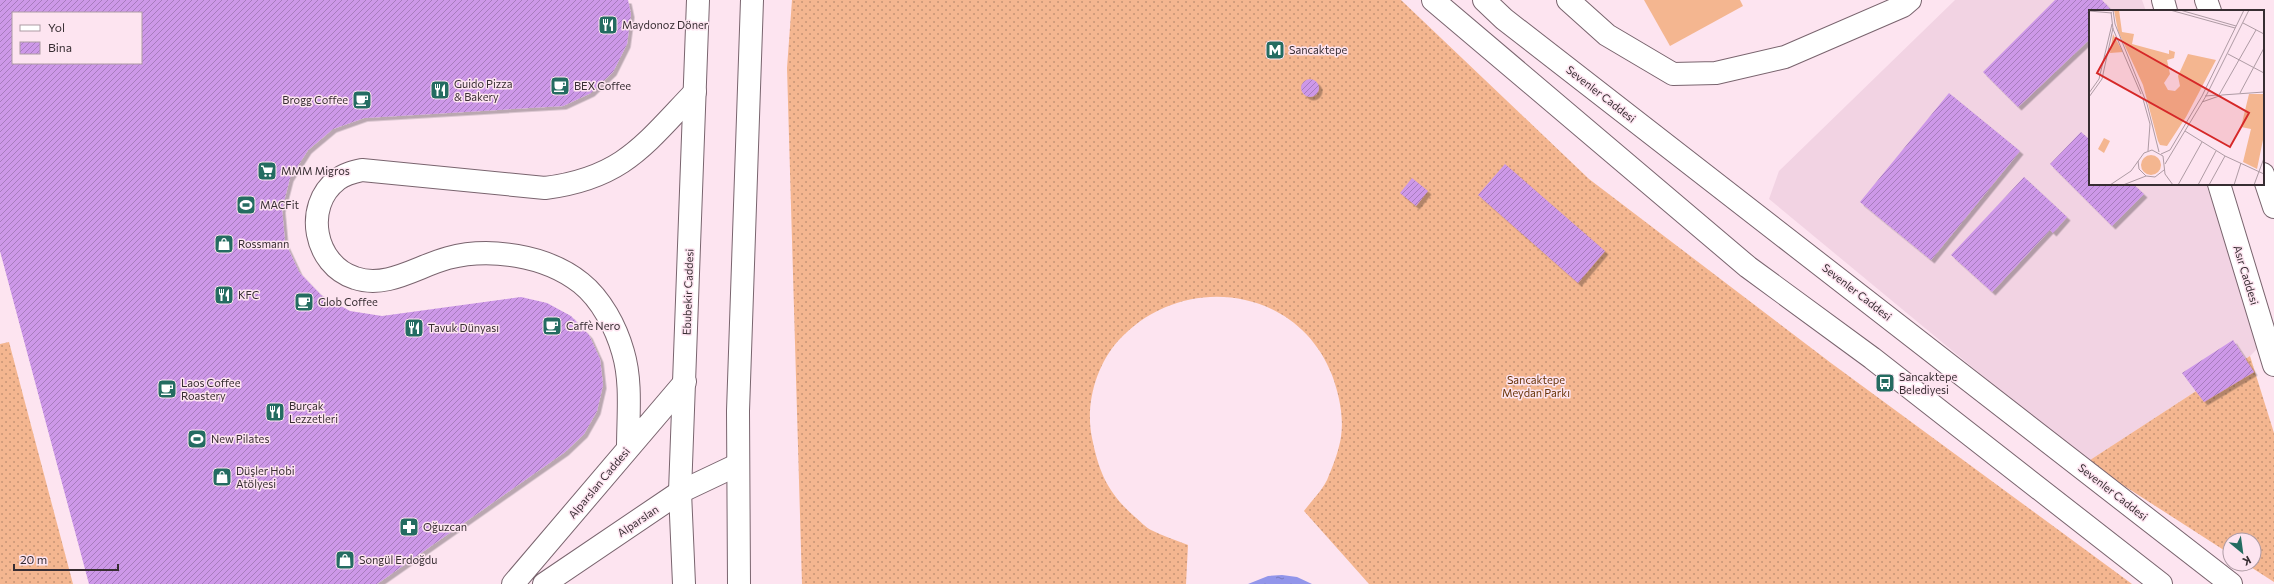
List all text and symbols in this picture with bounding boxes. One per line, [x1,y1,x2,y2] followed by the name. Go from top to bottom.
[2089,10,2264,185] inset map
[12,12,142,64] legend
[597,14,619,36] restaurant icon: Maydonoz Döner
[622,18,709,31] place label: Maydonoz Döner
[48,20,65,34] text: Yol
[1264,39,1286,61] metro station icon: Sancaktepe
[48,40,72,54] text: Bina
[1289,43,1347,56] place label: Sancaktepe
[1564,63,1639,125] street label: Sevenler Caddesi
[549,75,571,97] cafe icon: BEX Coffee
[454,77,512,103] place label: Guido Pizza & Bakery
[429,79,451,101] restaurant icon: Guido Pizza & Bakery
[574,79,631,92] place label: BEX Coffee
[351,89,373,111] cafe icon: Brogg Coffee
[282,93,348,106] place label: Brogg Coffee
[256,160,278,182] supermarket icon: MMM Migros
[281,164,350,177] place label: MMM Migros
[235,194,257,216] sports icon: MACFit
[260,198,299,211] place label: MACFit
[213,233,235,255] shop icon: Rossmann
[238,237,289,250] place label: Rossmann
[2231,244,2262,306] street label: Asır Caddesi
[679,248,696,335] street label: Ebubekir Caddesi
[1820,261,1895,323] street label: Sevenler Caddesi
[213,284,235,306] restaurant icon: KFC
[238,288,259,301] place label: KFC
[293,291,315,313] cafe icon: Glob Coffee
[318,295,378,308] place label: Glob Coffee
[541,315,563,337] cafe icon: Caffè Nero
[403,317,425,339] restaurant icon: Tavuk Dünyası
[566,319,621,332] place label: Caffè Nero
[428,321,499,334] place label: Tavuk Dünyası
[1899,370,1957,396] place label: Sancaktepe Belediyesi
[1874,372,1896,394] bus stop icon: Sancaktepe Belediyesi
[1502,373,1570,399] park label: Sancaktepe Meydan Parkı
[181,376,241,402] place label: Laos Coffee Roastery
[156,378,178,400] cafe icon: Laos Coffee Roastery
[289,399,338,425] place label: Burçak Lezzetleri
[264,401,286,423] restaurant icon: Burçak Lezzetleri
[186,428,208,450] sports icon: New Pilates
[211,432,269,445] place label: New Pilates
[565,444,632,521] street label: Alparslan Caddesi
[2076,461,2151,523] street label: Sevenler Caddesi
[236,464,295,490] place label: Düşler Hobi Atölyesi
[211,466,233,488] shop icon: Düşler Hobi Atölyesi
[615,502,661,539] street label: Alparslan
[398,516,420,538] pharmacy icon: Oğuzcan
[423,520,467,533] place label: Oğuzcan
[2222,532,2262,572] north arrow
[14,546,118,572] scale bar
[334,549,356,571] shop icon: Songül Erdoğdu
[20,552,47,566] text: 20 m
[359,553,437,566] place label: Songül Erdoğdu
[2240,554,2254,569] text: K

